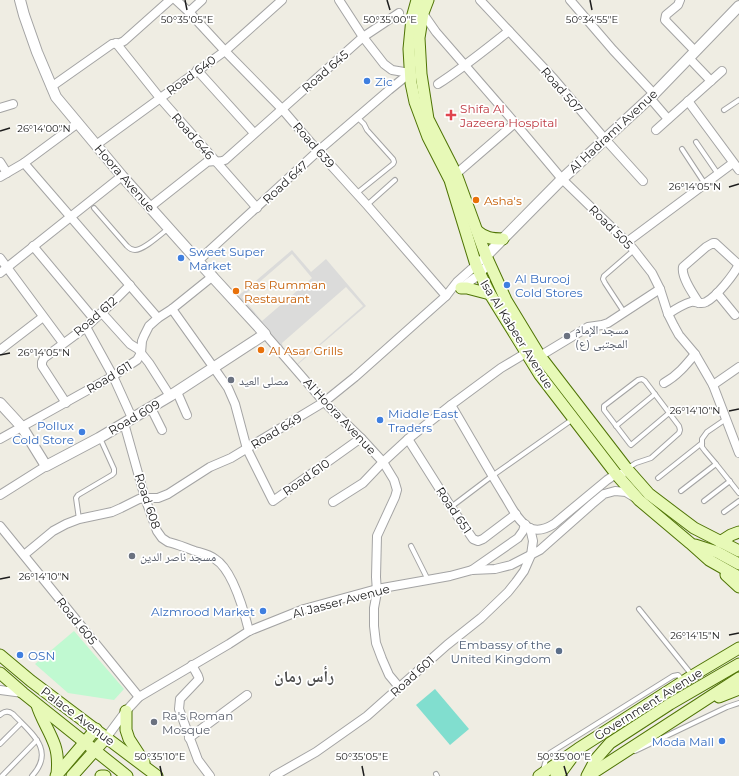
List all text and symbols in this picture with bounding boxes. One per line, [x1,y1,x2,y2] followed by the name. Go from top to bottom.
[161,13,214,26] text: 50°35'05"E
[363,13,417,26] text: 50°35'00"E
[566,13,619,26] text: 50°34'55"E
[299,47,351,95] street label: Road 645
[163,52,219,98] street label: Road 640
[538,64,586,116] street label: Road 507
[375,74,393,89] place label: Zic
[362,76,372,86] marker: Zic
[566,86,660,176] street label: Al Hadrami Avenue
[459,101,558,130] place label: Shifa Al Jazeera Hospital
[445,109,457,121] marker: Shifa Al Jazeera Hospital
[169,110,217,162] street label: Road 646
[290,119,338,171] street label: Road 639
[17,122,71,135] text: 26°14'00"N
[92,141,158,215] street label: Hoora Avenue
[259,157,311,207] street label: Road 647
[669,180,721,193] text: 26°14'05"N
[484,193,522,208] place label: Asha's
[471,195,481,205] marker: Asha's
[586,202,636,252] street label: Road 505
[189,244,265,273] place label: Sweet Super Market
[176,253,186,263] marker: Sweet Super Market
[515,271,583,300] place label: Al Burooj Cold Stores
[244,277,326,306] place label: Ras Rumman Restaurant
[477,277,557,391] street label: Isa Al Kabeer Avenue
[502,280,512,290] marker: Al Burooj Cold Stores
[231,286,241,296] marker: Ras Rumman Restaurant
[70,293,120,339] street label: Road 612
[575,322,629,352] place label: مسجد الإمام المجتبى (ع)
[562,331,572,341] marker: مسجد الإمام المجتبى (ع)
[269,343,343,358] place label: Al Asar Grills
[256,345,266,355] marker: Al Asar Grills
[18,346,70,359] text: 26°14'05"N
[83,358,135,396] street label: Road 611
[239,373,289,388] place label: مصلى العيد
[301,374,379,458] street label: Al Hoora Avenue
[226,375,236,385] marker: مصلى العيد
[106,396,162,438] street label: Road 609
[670,404,720,417] text: 26°14'10"N
[388,406,458,435] place label: Middle East Traders
[248,410,304,452] street label: Road 649
[375,415,385,425] marker: Middle East Traders
[12,418,75,447] place label: Pollux Cold Store
[77,427,87,437] marker: Pollux Cold Store
[280,455,333,499] street label: Road 610
[132,471,164,531] street label: Road 608
[433,484,475,536] street label: Road 651
[140,549,216,564] place label: مسجد ناصر الدين
[127,551,137,561] marker: مسجد ناصر الدين
[19,570,69,583] text: 26°14'10"N
[291,581,391,621] street label: Al Jasser Avenue
[53,594,101,648] street label: Road 605
[151,604,255,619] place label: Alzmrood Market
[258,606,268,616] marker: Alzmrood Market
[670,629,720,642] text: 26°14'15"N
[451,637,551,666] place label: Embassy of the United Kingdom
[554,646,564,656] marker: Embassy of the United Kingdom
[28,648,55,663] place label: OSN
[15,650,25,660] marker: OSN
[387,652,437,700] street label: Road 601
[591,665,705,743] street label: Government Avenue
[274,666,334,686] district label: رأس رمان
[38,683,118,749] street label: Palace Avenue
[162,708,233,737] place label: Ra's Roman Mosque
[149,717,159,727] marker: Ra's Roman Mosque
[652,734,714,749] place label: Moda Mall
[717,736,727,746] marker: Moda Mall
[134,750,186,763] text: 50°35'10"E
[336,750,389,763] text: 50°35'05"E
[537,750,591,763] text: 50°35'00"E

